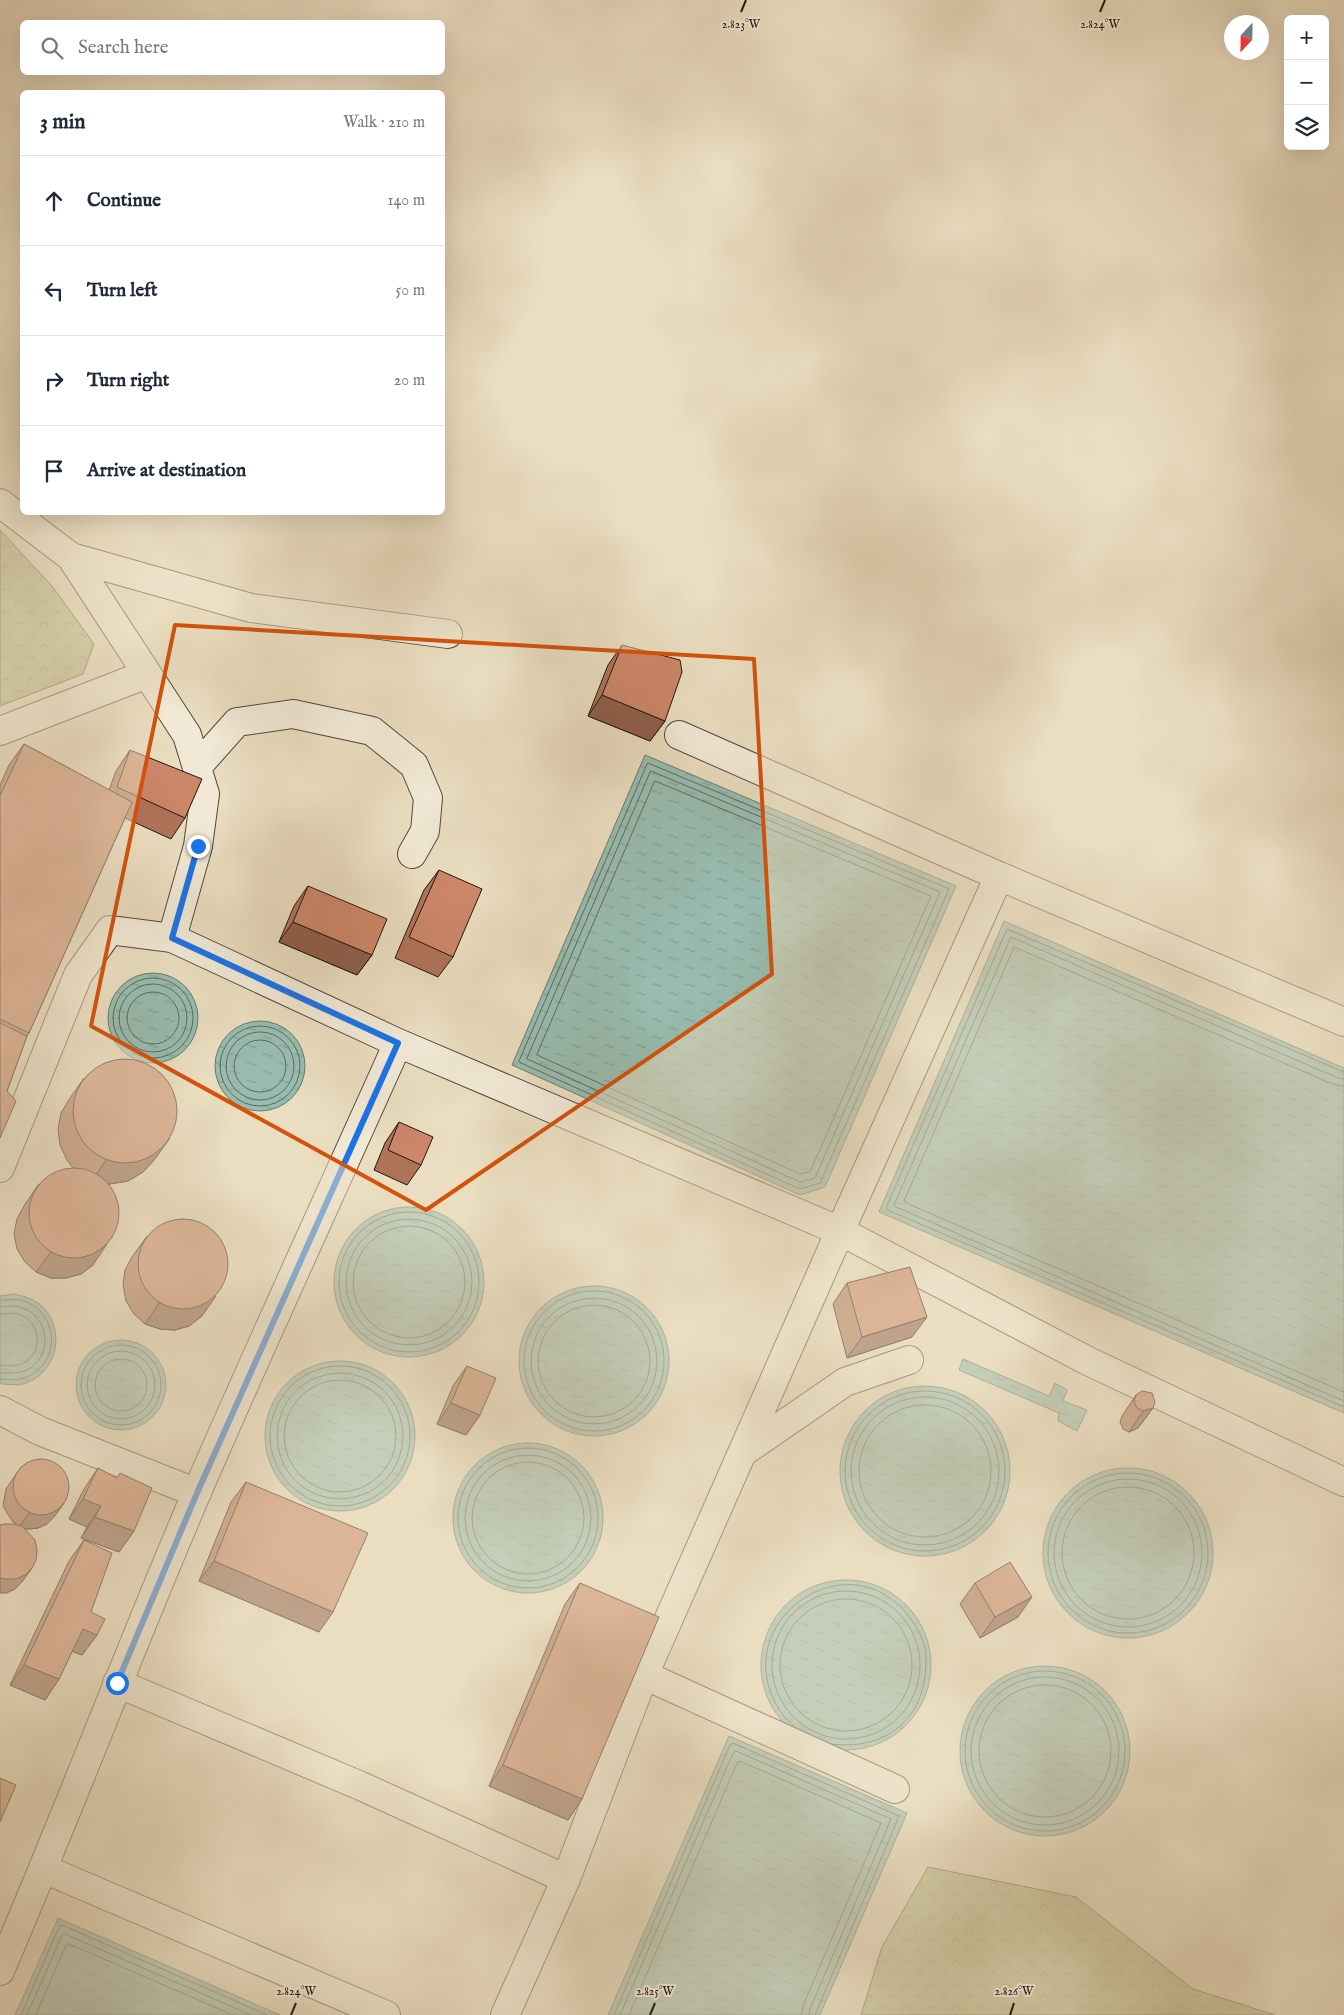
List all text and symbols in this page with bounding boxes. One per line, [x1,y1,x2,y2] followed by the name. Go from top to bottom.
[1224,15,1269,60] north arrow
[1284,15,1329,150] map controls
[1284,15,1329,60] button: +
[722,17,761,32] text: 2.823°W
[1080,17,1120,32] text: 2.824°W
[20,20,445,75] search box
[38,34,66,62] icon: search
[78,36,169,60] text: Search here
[1284,60,1329,105] button: −
[1284,105,1329,150] button: layers
[40,109,85,136] text: 3 min
[343,113,425,133] text: Walk · 210 m
[40,187,68,215] icon: ahead
[87,189,161,213] text: Continue
[387,191,425,211] text: 140 m
[40,277,68,305] icon: left
[87,279,158,303] text: Turn left
[396,281,425,301] text: 50 m
[40,367,68,395] icon: right
[87,369,169,393] text: Turn right
[394,371,425,391] text: 20 m
[40,457,68,485] icon: arrive
[87,459,246,483] text: Arrive at destination
[187,835,210,858] route end
[106,1672,129,1695] route start
[276,1984,316,1999] text: 2.824°W
[636,1984,675,1999] text: 2.825°W
[995,1984,1034,1999] text: 2.826°W

